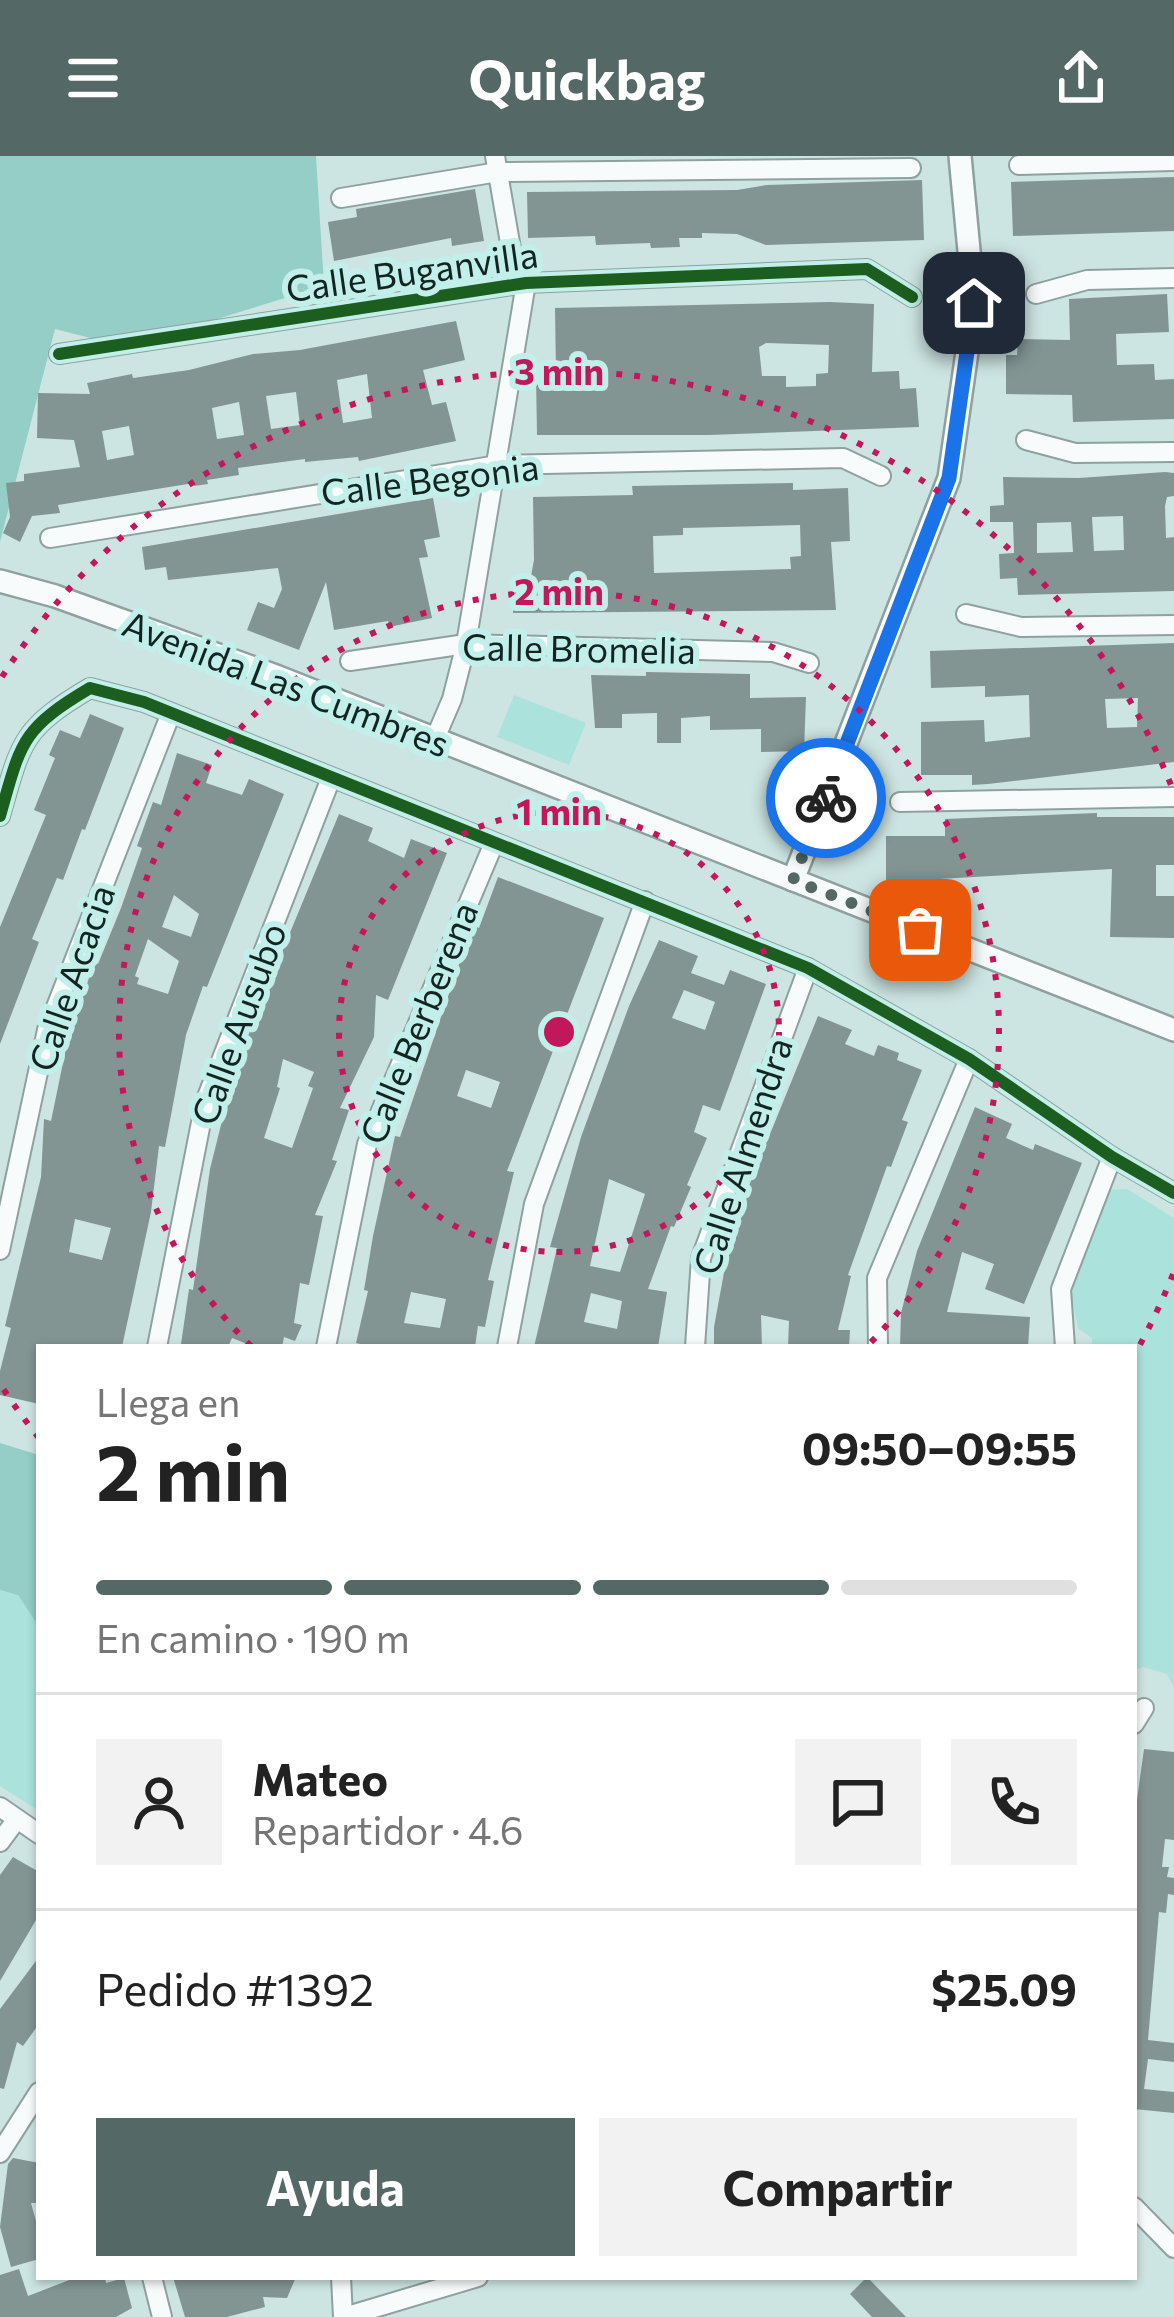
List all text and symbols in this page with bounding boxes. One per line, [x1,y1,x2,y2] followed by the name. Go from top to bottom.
[60,45,126,111] icon: menu
[468,45,706,111] text: Quickbag
[1048,45,1114,111] icon: share
[283,231,541,309] street label: Calle Buganvilla
[923,252,1025,354] pin
[941,270,1007,336] icon: home
[514,348,604,392] text: 3 min
[318,443,541,513] street label: Calle Begonia
[514,568,604,612] text: 2 min
[117,600,456,765] street label: Avenida Las Cumbres
[462,623,696,671] street label: Calle Bromelia
[766,738,886,858] courier
[793,765,859,831] icon: bike
[516,788,602,832] text: 1 min
[18,878,123,1076] street label: Calle Acacia
[869,879,971,981] pin
[349,895,486,1150] street label: Calle Berberena
[887,897,953,963] icon: bag
[180,916,294,1130] street label: Calle Ausubo
[538,1011,580,1053] centre of rings
[682,1031,800,1279] street label: Calle Almendra
[96,1377,240,1425] text: Llega en
[802,1419,1077,1474] text: 09:50–09:55
[96,1422,290,1517] text: 2 min
[96,1613,410,1661] text: En camino · 190 m
[96,1739,222,1865] button: person
[795,1739,921,1865] button: chat
[951,1739,1077,1865] button: phone
[252,1750,388,1805] text: Mateo
[252,1805,523,1853] text: Repartidor · 4.6
[96,1960,374,2015] text: Pedido #1392
[931,1960,1077,2015] text: $25.09
[96,2118,575,2256] button: Ayuda
[599,2118,1077,2256] button: Compartir

